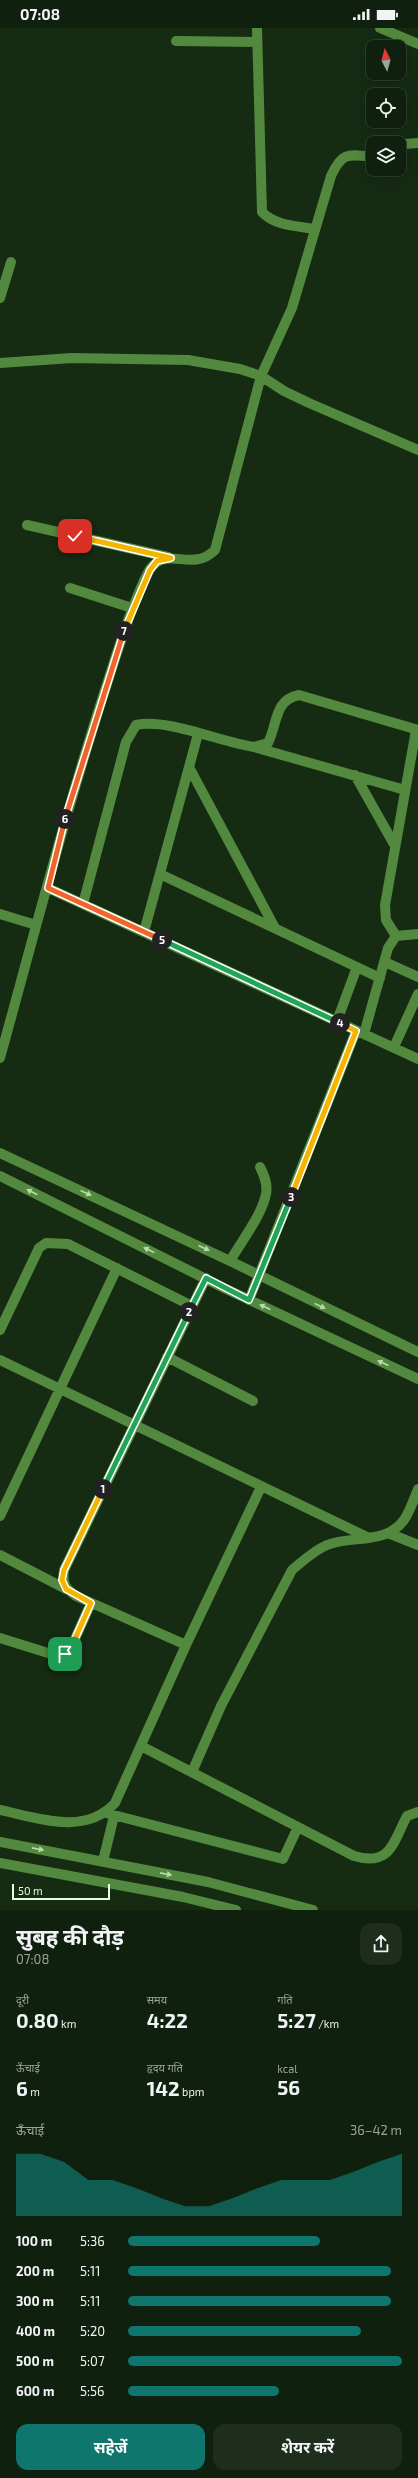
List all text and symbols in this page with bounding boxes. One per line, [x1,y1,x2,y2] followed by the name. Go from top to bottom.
[20,5,60,23] text: 07:08
[366,40,406,80] north arrow
[366,40,406,176] map controls
[366,88,406,128] button: locate
[366,136,406,176] button: layers
[58,519,92,553] pin
[64,525,86,547] icon: check
[114,621,134,641] pin: 7
[121,624,127,637] text: 7
[55,809,75,829] pin: 6
[62,812,68,825] text: 6
[152,930,172,950] pin: 5
[159,933,165,946] text: 5
[330,1013,350,1033] pin: 4
[336,1016,344,1029] text: 4
[281,1187,301,1207] pin: 3
[26,1189,38,1195] one-way arrow
[80,1190,92,1196] one-way arrow
[288,1190,294,1203] text: 3
[198,1245,209,1251] one-way arrow
[143,1247,154,1253] one-way arrow
[179,1302,199,1322] pin: 2
[315,1303,326,1309] one-way arrow
[260,1304,271,1310] one-way arrow
[186,1305,192,1318] text: 2
[377,1360,388,1366] one-way arrow
[93,1479,113,1499] pin: 1
[101,1482,105,1495] text: 1
[48,1637,82,1671] pin
[54,1643,76,1665] icon: arrive
[32,1846,44,1852] one-way arrow
[160,1871,172,1877] one-way arrow
[12,1882,110,1901] scale bar
[18,1884,43,1897] text: 50 m
[16,1923,124,1949] text: सुबह की दौड़
[360,1923,402,1965] button: share
[16,1951,49,1967] text: 07:08
[16,1993,29,2006] text: दूरी
[147,1993,167,2006] text: समय
[277,1993,293,2006] text: गति
[16,2008,59,2032] text: 0.80
[147,2008,188,2032] text: 4:22
[277,2008,316,2032] text: 5:27
[59,2017,76,2030] text: km
[316,2017,339,2030] text: /km
[16,2061,40,2074] text: ऊँचाई
[147,2061,183,2074] text: हृदय गति
[277,2062,297,2075] text: kcal
[277,2075,300,2099] text: 56
[16,2076,28,2100] text: 6
[147,2076,180,2100] text: 142
[28,2085,40,2098] text: m
[180,2085,204,2098] text: bpm
[16,2122,44,2138] text: ऊँचाई
[350,2122,402,2138] text: 36–42 m
[16,2233,52,2249] text: 100 m
[80,2233,105,2249] text: 5:36
[16,2263,54,2279] text: 200 m
[80,2263,100,2279] text: 5:11
[16,2293,54,2309] text: 300 m
[80,2293,100,2309] text: 5:11
[16,2323,55,2339] text: 400 m
[80,2323,105,2339] text: 5:20
[16,2353,54,2369] text: 500 m
[80,2353,105,2369] text: 5:07
[16,2383,54,2399] text: 600 m
[80,2383,104,2399] text: 5:56
[16,2424,205,2470] button: सहेजें
[213,2424,402,2470] button: शेयर करें

